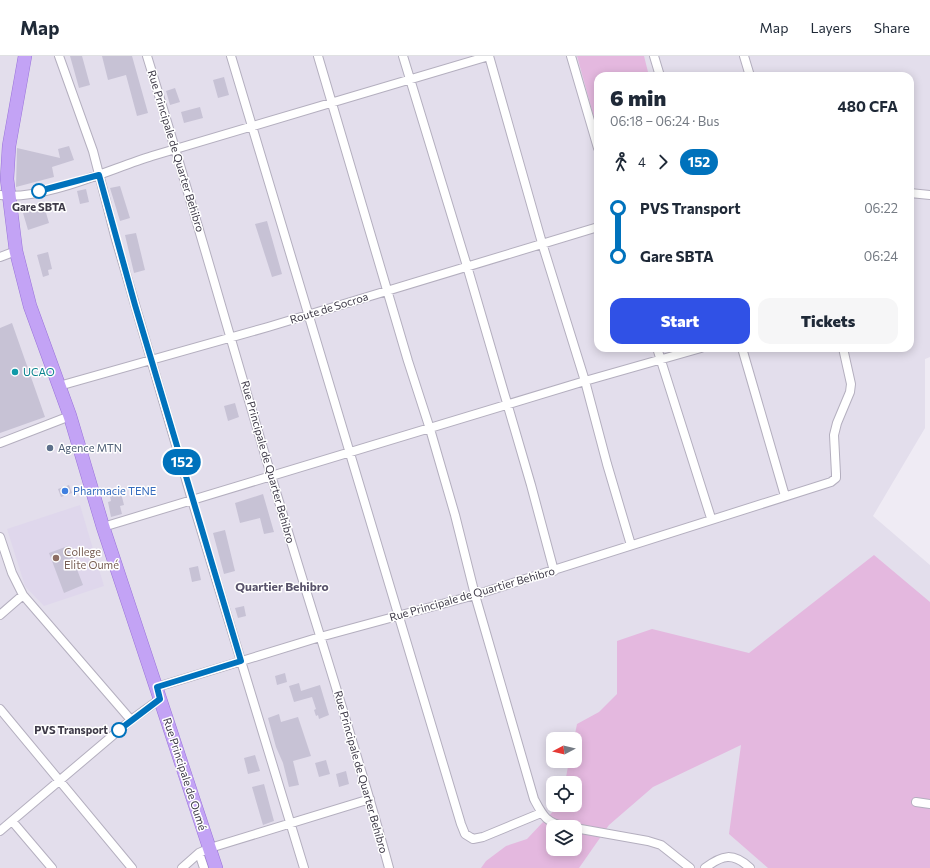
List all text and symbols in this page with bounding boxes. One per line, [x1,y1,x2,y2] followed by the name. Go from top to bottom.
[20,16,59,39] text: Map
[760,19,788,36] text: Map
[810,19,852,36] text: Layers
[874,19,910,36] text: Share
[146,68,207,234] street label: Rue Principale de Quarter Behibro
[610,84,666,111] text: 6 min
[838,97,898,115] text: 480 CFA
[610,113,719,129] text: 06:18 – 06:24 · Bus
[610,151,632,173] icon: walk
[652,151,674,173] icon: forward
[688,153,710,170] text: 152
[638,154,646,170] text: 4
[31,183,47,199] marker: Gare SBTA
[640,199,741,217] text: PVS Transport
[12,200,66,213] place label: Gare SBTA
[864,200,898,216] text: 06:22
[640,247,714,265] text: Gare SBTA
[864,248,898,264] text: 06:24
[288,289,370,326] street label: Route de Socroa
[610,298,750,344] button: Start
[758,298,898,344] button: Tickets
[23,365,55,378] place label: UCAO
[10,367,20,377] marker: UCAO
[239,379,298,545] street label: Rue Principale de Quarter Behibro
[58,441,122,454] place label: Agence MTN
[45,443,55,453] marker: Agence MTN
[159,449,205,475] line badge: 152
[171,453,193,470] text: 152
[73,484,156,497] place label: Pharmacie TENE
[60,486,70,496] marker: Pharmacie TENE
[64,545,119,571] place label: College Elite Oumé
[51,553,61,563] marker: College Elite Oumé
[388,564,556,623] street label: Rue Principale de Quartier Behibro
[235,579,329,593] district label: Quartier Behibro
[332,689,391,855] street label: Rue Principale de Quarter Behibro
[161,716,210,832] street label: Rue Principale de Oumé
[111,722,127,738] marker: PVS Transport
[34,723,108,736] place label: PVS Transport
[546,732,582,768] north arrow
[546,732,582,856] map controls
[546,776,582,812] button: locate
[546,820,582,856] button: layers

